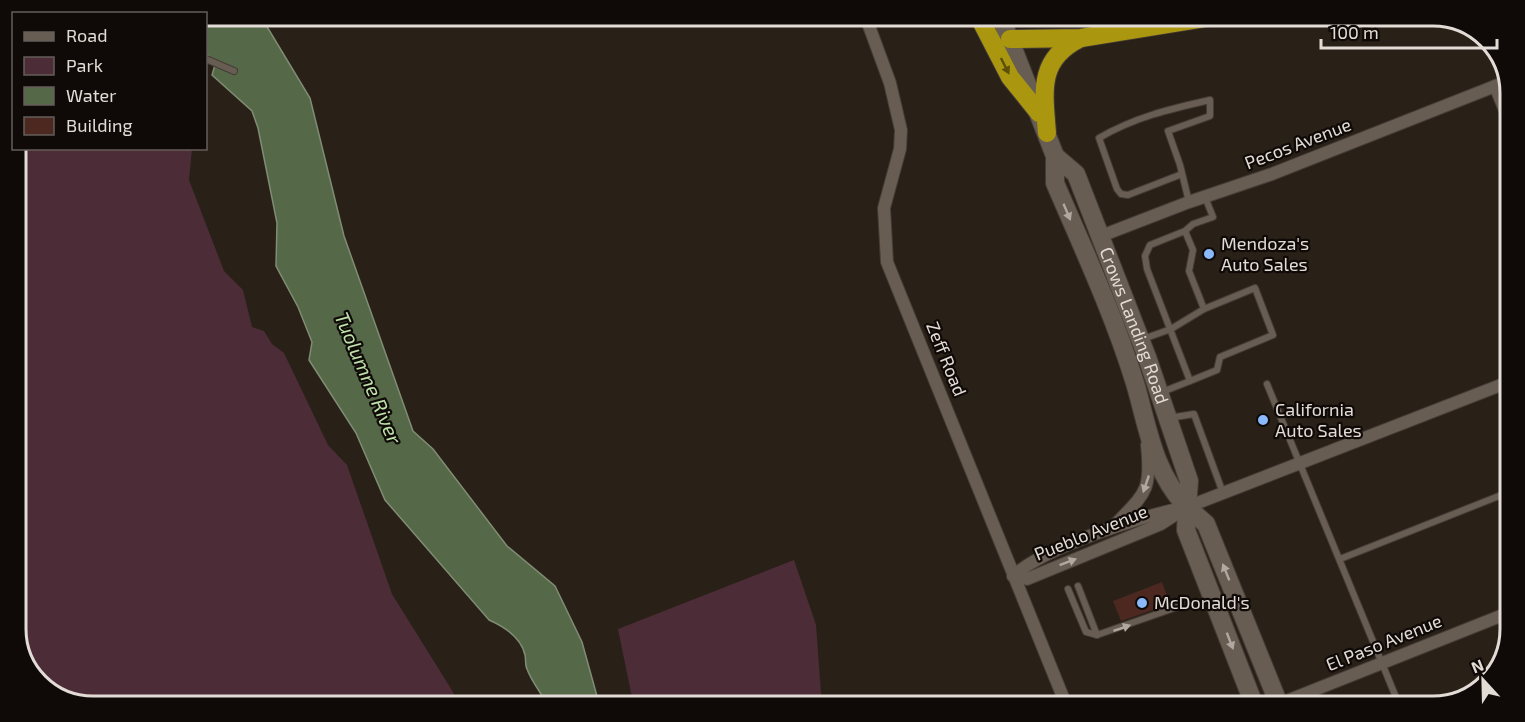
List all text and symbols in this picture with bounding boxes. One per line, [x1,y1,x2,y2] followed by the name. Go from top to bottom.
[12,12,207,150] legend
[1321,12,1496,50] scale bar
[1330,21,1379,43] text: 100 m
[66,24,107,46] text: Road
[66,54,103,76] text: Park
[1000,58,1010,75] one-way arrow
[66,84,116,106] text: Water
[1241,113,1354,173] street label: Pecos Avenue
[66,114,133,136] text: Building
[1063,203,1073,221] one-way arrow
[1221,232,1309,275] place label: Mendoza's Auto Sales
[1095,244,1174,407] street label: Crows Landing Road
[1202,247,1216,261] marker: Mendoza's Auto Sales
[330,308,408,448] water label: Tuolumne River
[922,318,972,399] street label: Zeff Road
[1275,398,1362,441] place label: California Auto Sales
[1256,413,1270,427] marker: California Auto Sales
[1141,475,1151,493] one-way arrow
[1031,499,1151,565] street label: Pueblo Avenue
[1059,557,1077,566] one-way arrow
[1221,563,1231,581] one-way arrow
[1154,591,1250,613] place label: McDonald's
[1135,596,1149,610] marker: McDonald's
[1323,609,1445,675] street label: El Paso Avenue
[1114,622,1132,632] one-way arrow
[1225,633,1235,651] one-way arrow
[1453,650,1513,710] north arrow
[1468,655,1486,677] text: N

